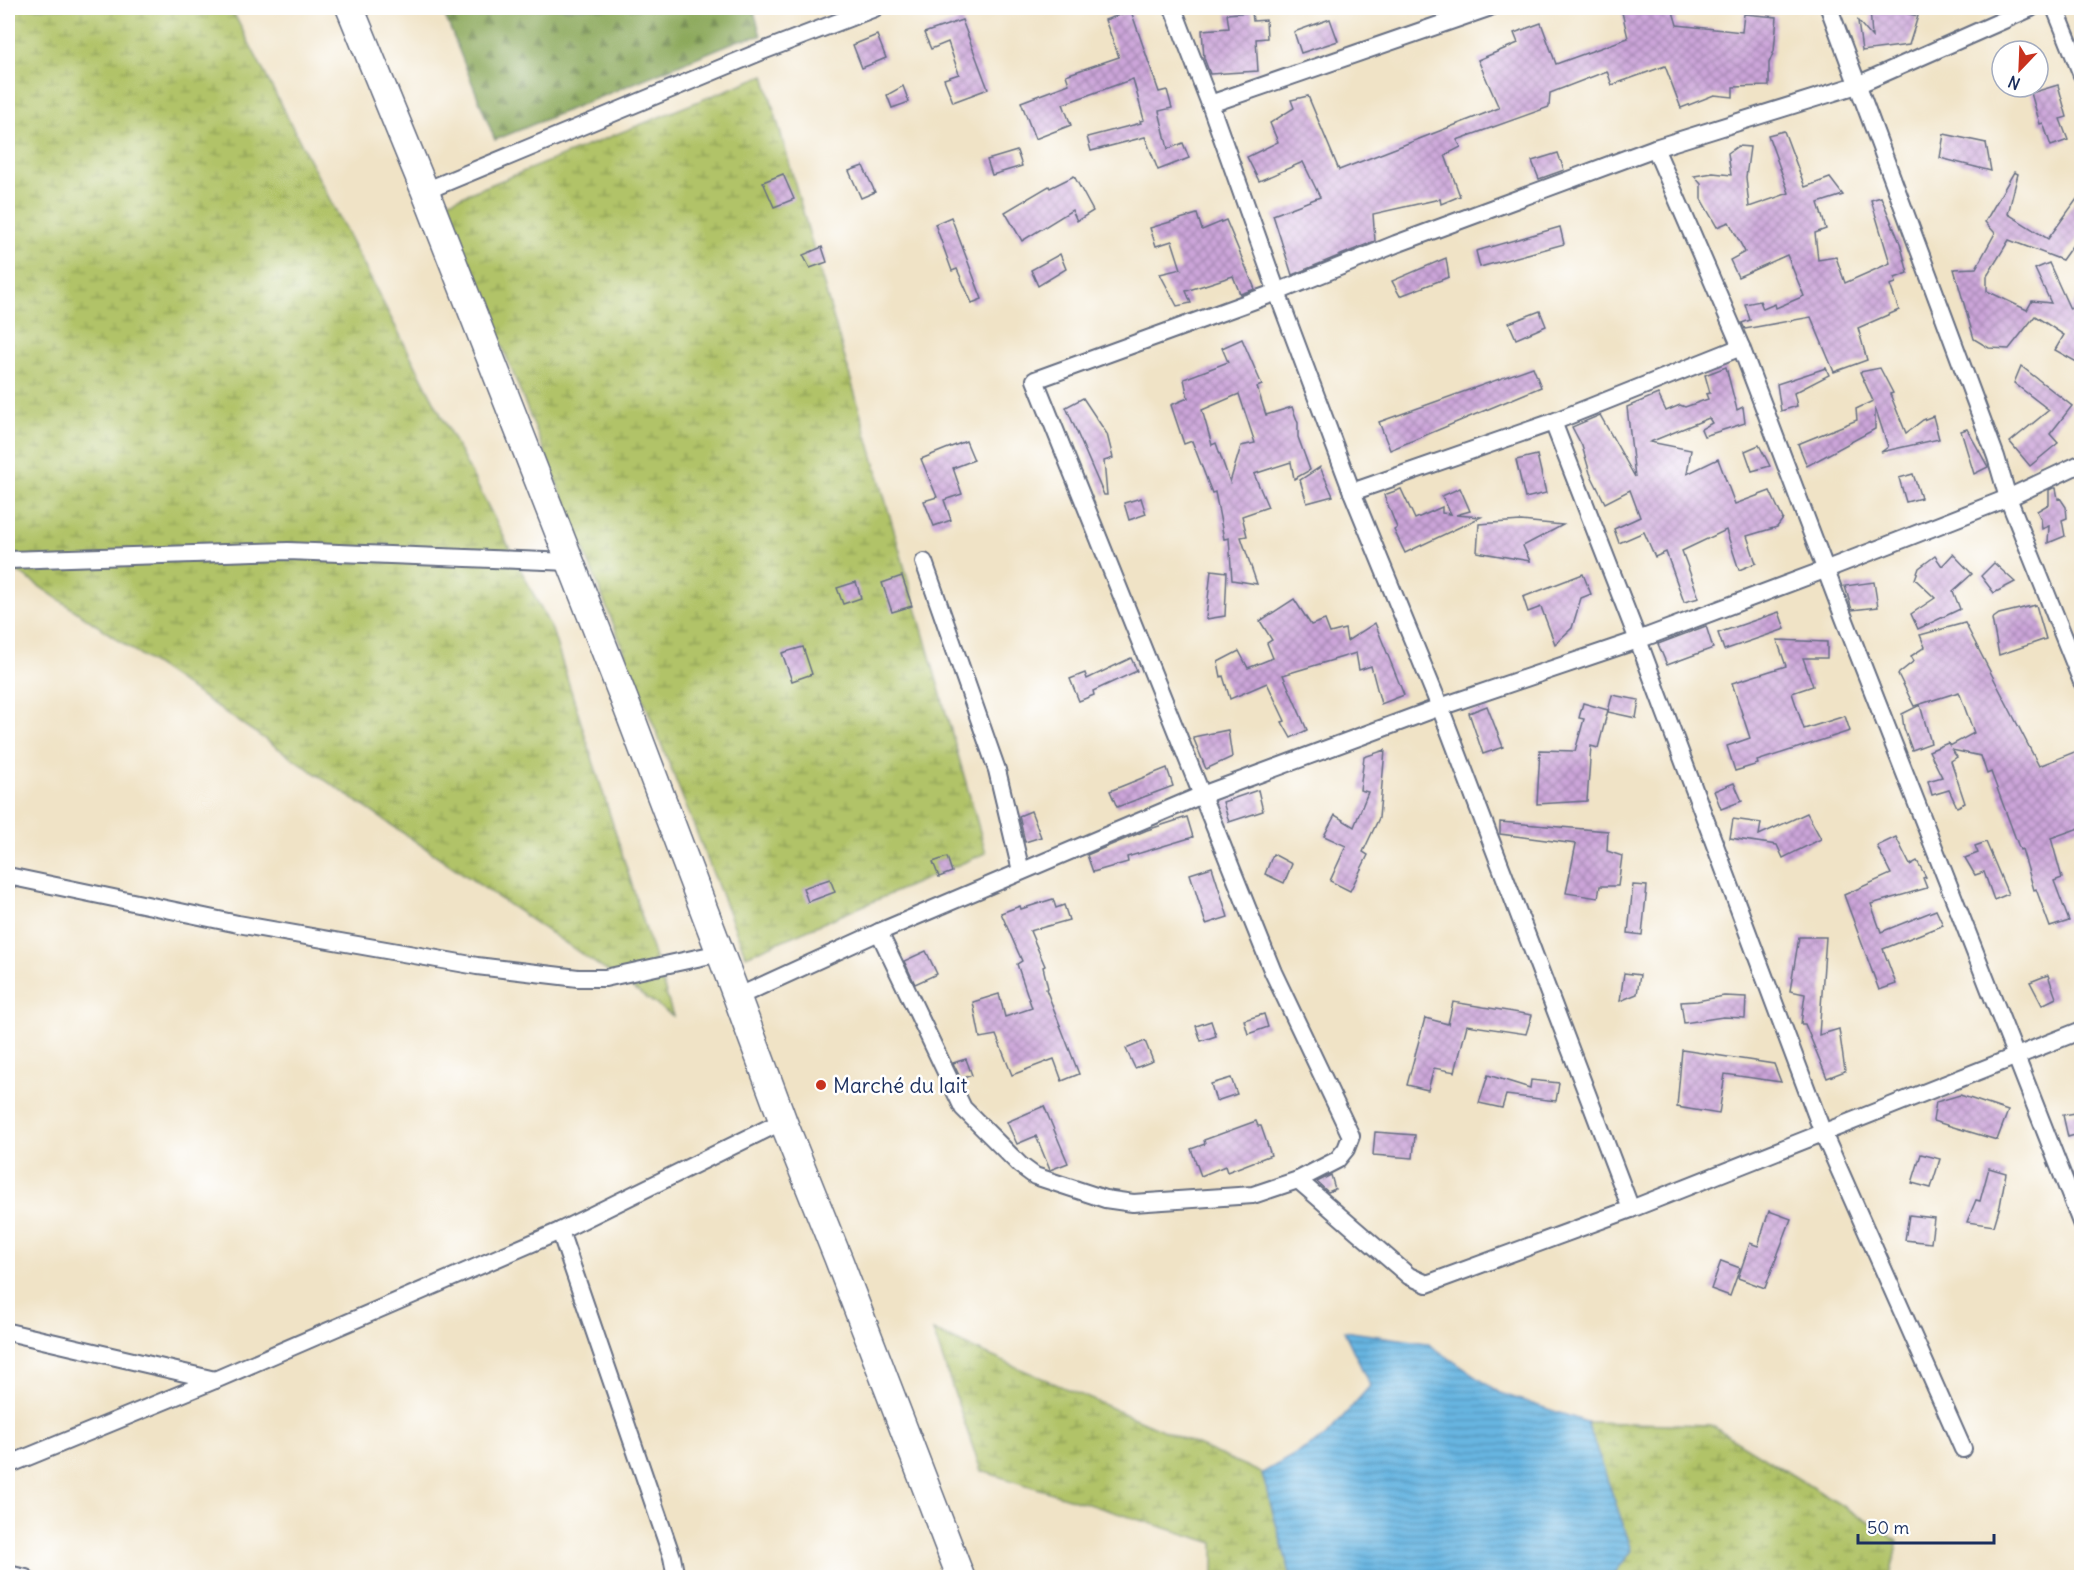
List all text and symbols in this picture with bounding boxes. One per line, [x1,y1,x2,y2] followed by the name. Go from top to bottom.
[1990,39,2050,99] north arrow
[2005,71,2023,94] text: N
[833,1072,967,1099] place label: Marché du lait
[814,1078,828,1092] marker: Marché du lait
[1858,1507,1994,1545] scale bar
[1867,1516,1909,1539] text: 50 m

